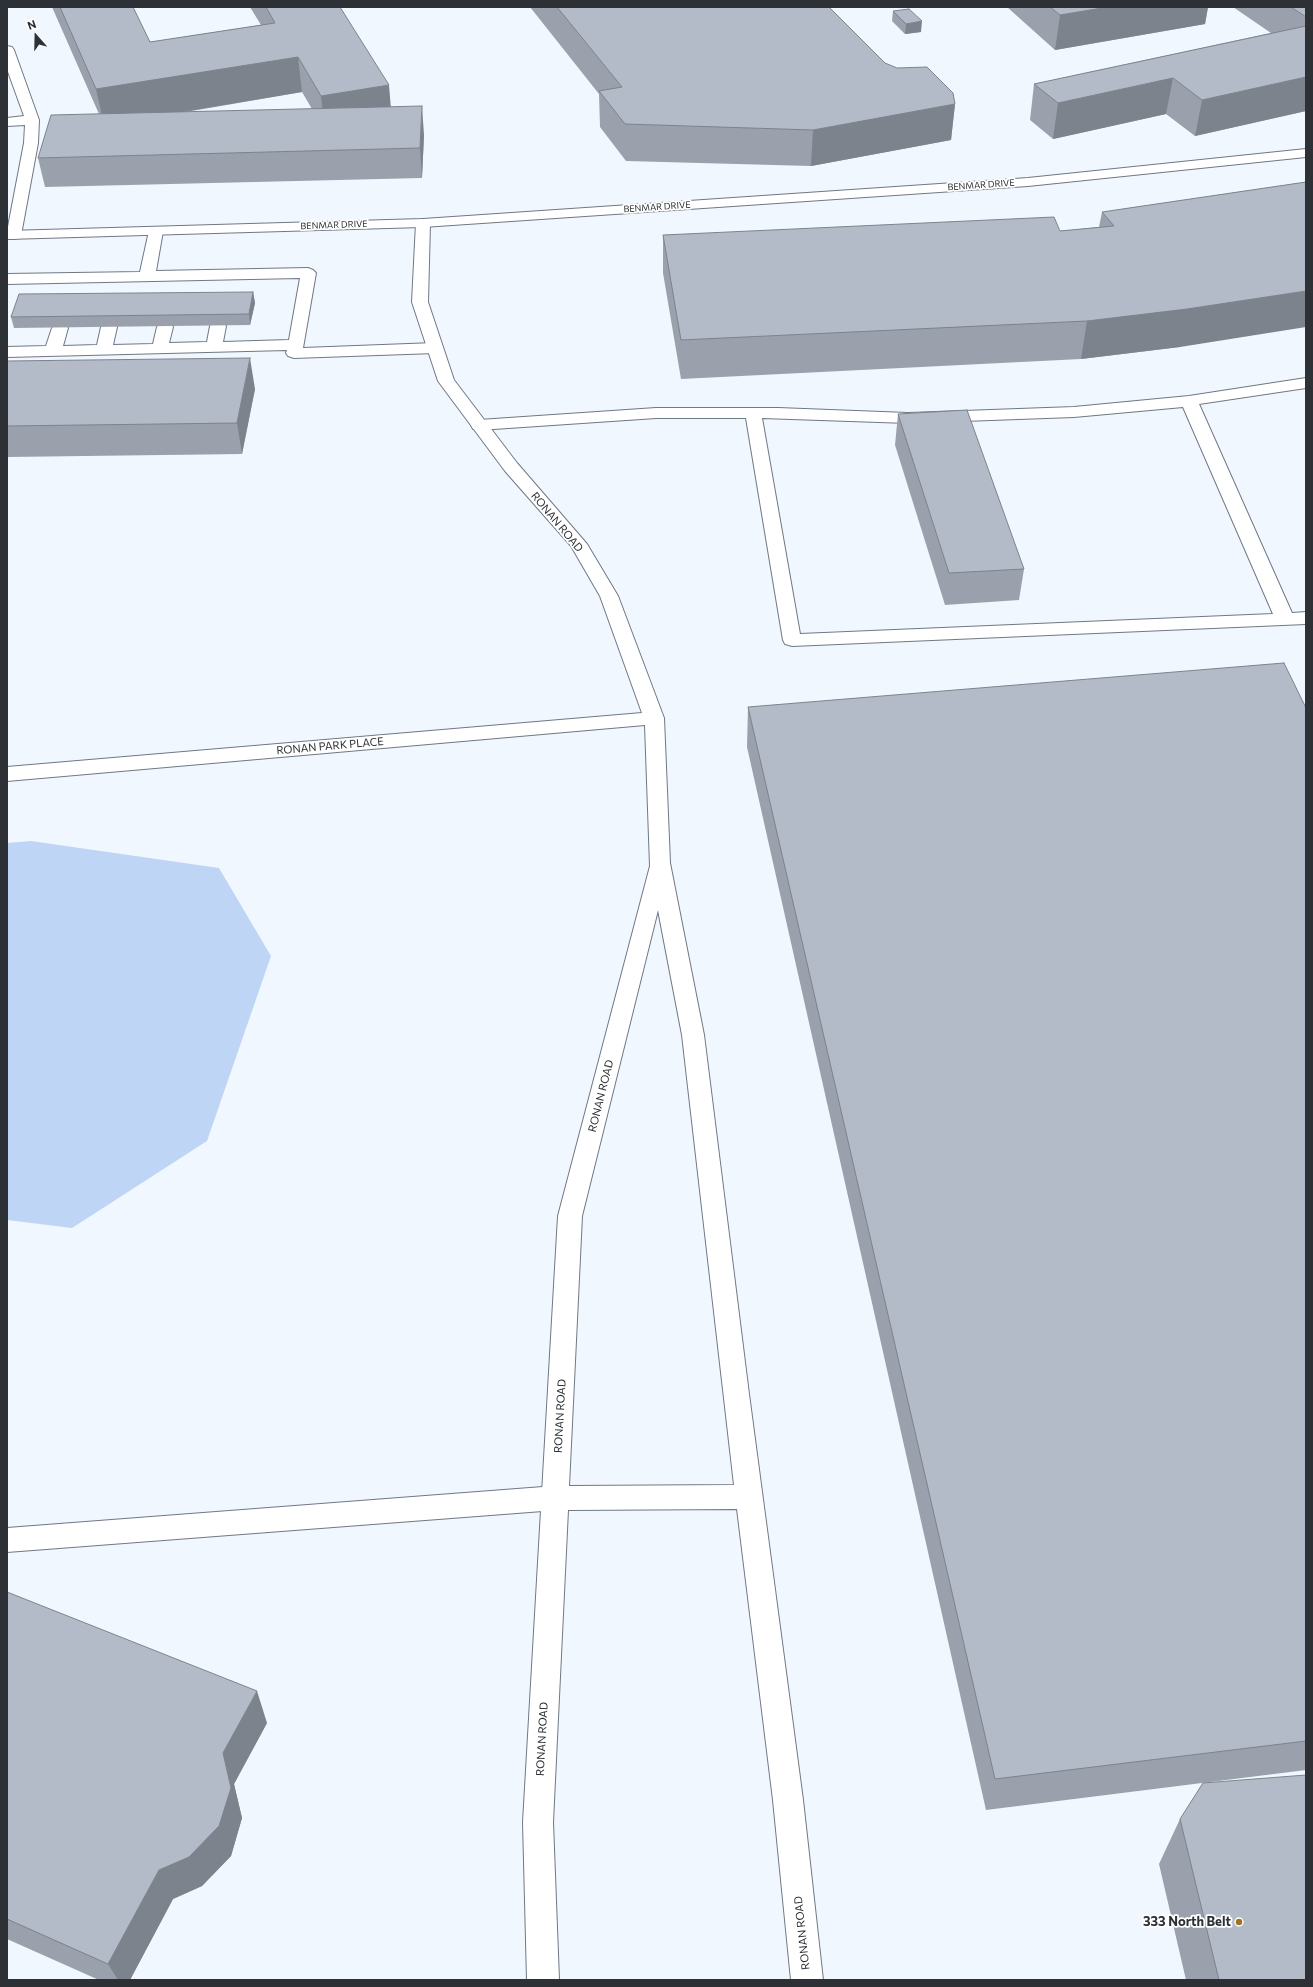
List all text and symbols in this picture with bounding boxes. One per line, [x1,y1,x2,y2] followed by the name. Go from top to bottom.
[16,16,56,56] north arrow
[26,17,38,32] text: N
[947,177,1015,193] street label: BENMAR DRIVE
[623,199,691,215] street label: BENMAR DRIVE
[300,218,368,232] street label: BENMAR DRIVE
[528,489,586,555] street label: RONAN ROAD
[276,735,384,757] street label: RONAN PARK PLACE
[586,1058,616,1134] street label: RONAN ROAD
[551,1379,569,1453] street label: RONAN ROAD
[533,1702,551,1776] street label: RONAN ROAD
[792,1896,812,1970] street label: RONAN ROAD
[1143,1914,1231,1930] place label: 333 North Belt
[1234,1917,1244,1927] marker: 333 North Belt

